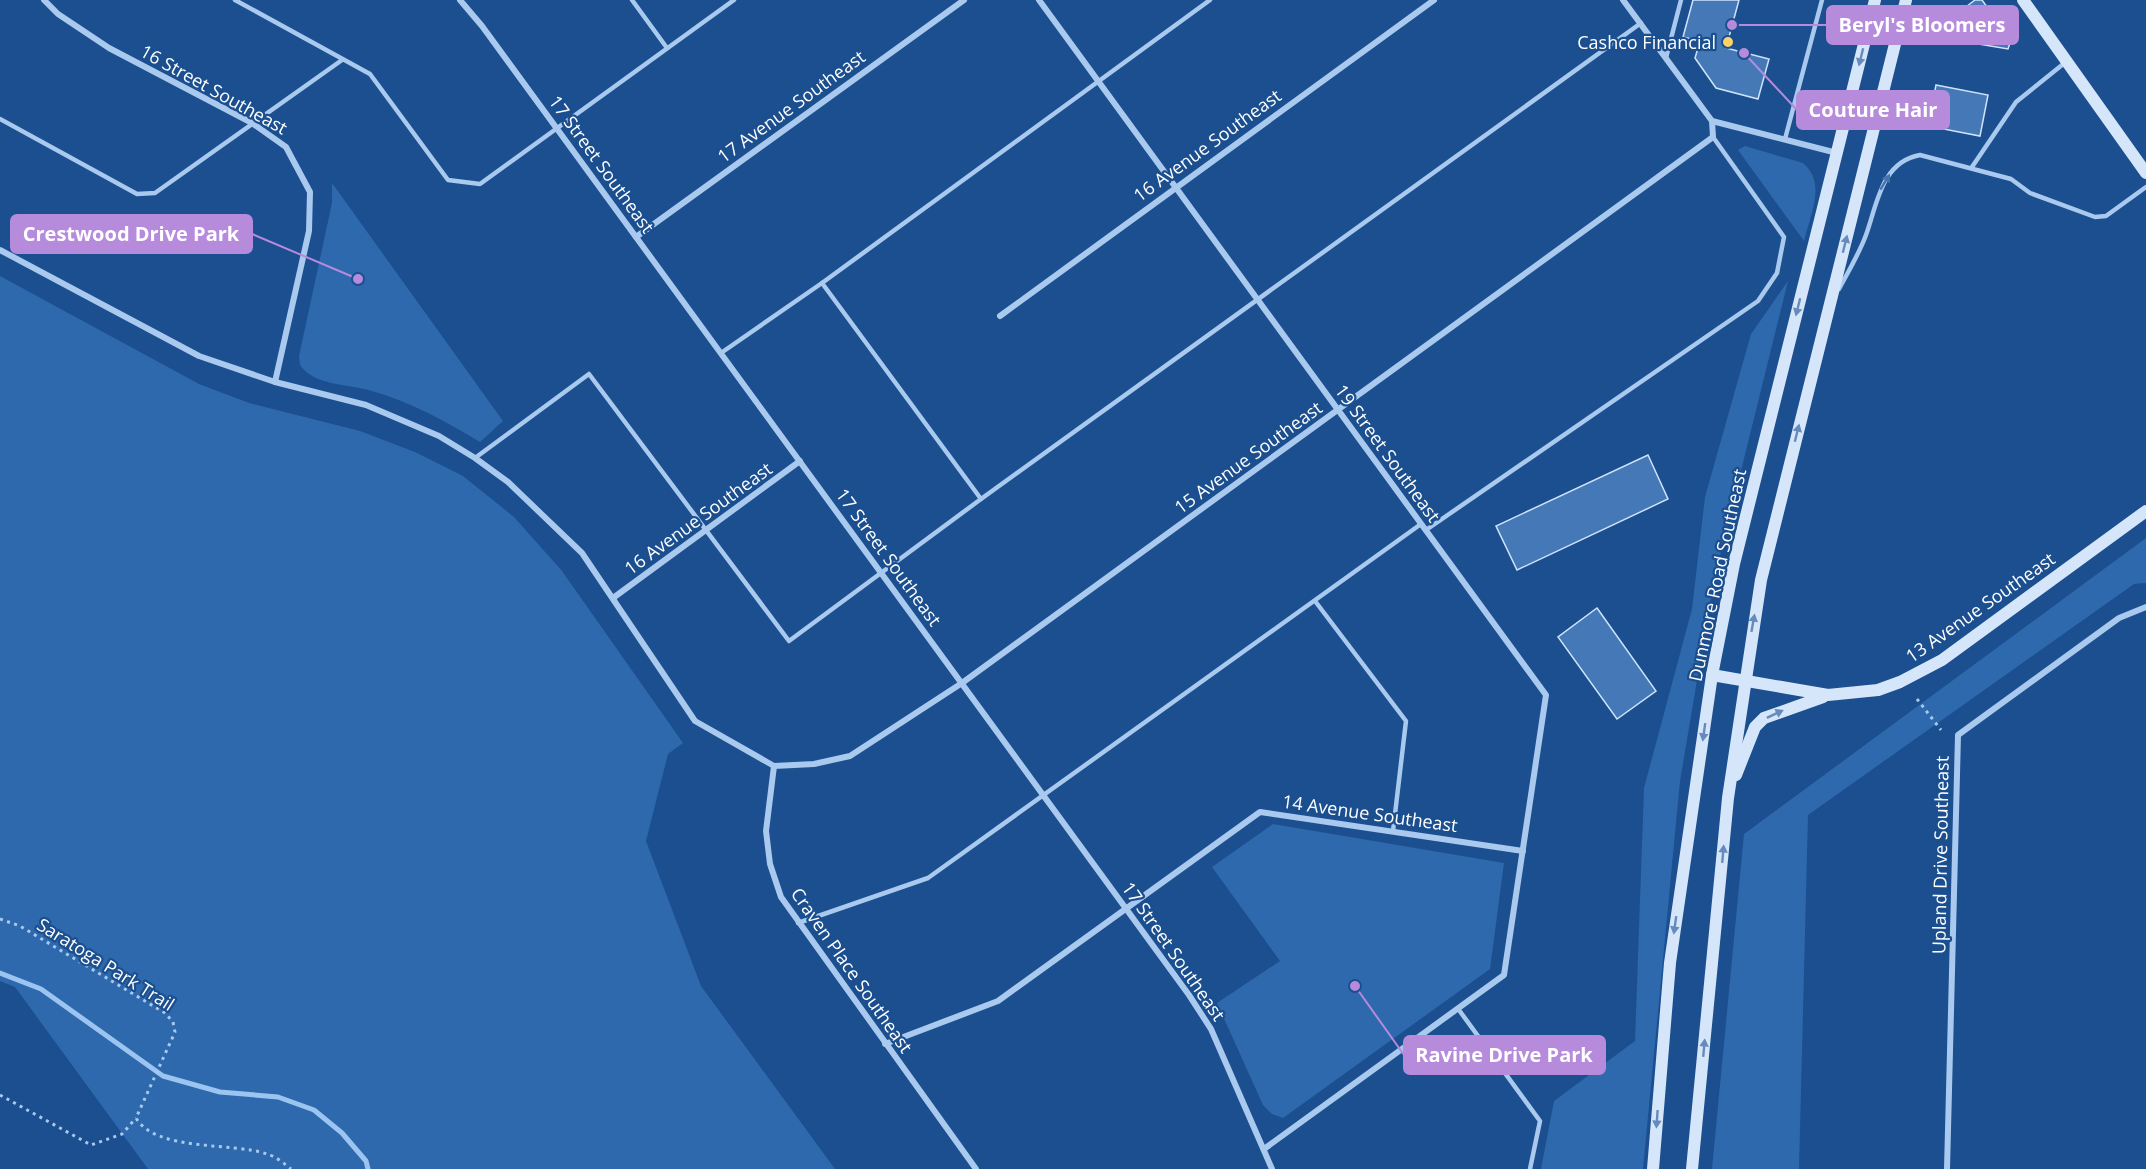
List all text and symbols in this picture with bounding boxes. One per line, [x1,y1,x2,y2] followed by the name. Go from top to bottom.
[1827,6,2018,44] callout: Beryl's Bloomers
[1838,11,2006,38] text: Beryl's Bloomers
[1577,30,1716,54] place label: Cashco Financial
[1721,35,1735,49] marker: Cashco Financial
[136,39,292,139] street label: 16 Street Southeast
[712,44,870,168] street label: 17 Avenue Southeast
[1855,48,1865,66] one-way arrow
[1128,83,1286,207] street label: 16 Avenue Southeast
[544,90,660,238] street label: 17 Street Southeast
[1797,91,1949,129] callout: Couture Hair
[1809,96,1937,123] text: Couture Hair
[1880,173,1890,190] one-way arrow
[11,215,252,253] callout: Crestwood Drive Park
[23,220,240,247] text: Crestwood Drive Park
[1840,235,1850,253] one-way arrow
[1793,298,1803,316] one-way arrow
[1330,379,1446,527] street label: 19 Street Southeast
[1169,395,1327,519] street label: 15 Avenue Southeast
[1793,424,1803,442] one-way arrow
[619,456,777,580] street label: 16 Avenue Southeast
[1683,467,1751,683] street label: Dunmore Road Southeast
[831,483,947,631] street label: 17 Street Southeast
[1901,546,2059,668] street label: 13 Avenue Southeast
[1749,613,1758,632] one-way arrow
[1766,709,1783,718] one-way arrow
[1699,723,1708,742] one-way arrow
[1926,756,1954,954] street label: Upland Drive Southeast
[1281,789,1459,837] street label: 14 Avenue Southeast
[1718,844,1728,863] one-way arrow
[1117,877,1231,1025] street label: 17 Street Southeast
[786,883,918,1057] street label: Craven Place Southeast
[33,912,179,1016] street label: Saratoga Park Trail
[1671,916,1680,935] one-way arrow
[1404,1036,1605,1074] callout: Ravine Drive Park
[1699,1039,1709,1058] one-way arrow
[1415,1041,1593,1068] text: Ravine Drive Park
[1652,1110,1662,1129] one-way arrow

